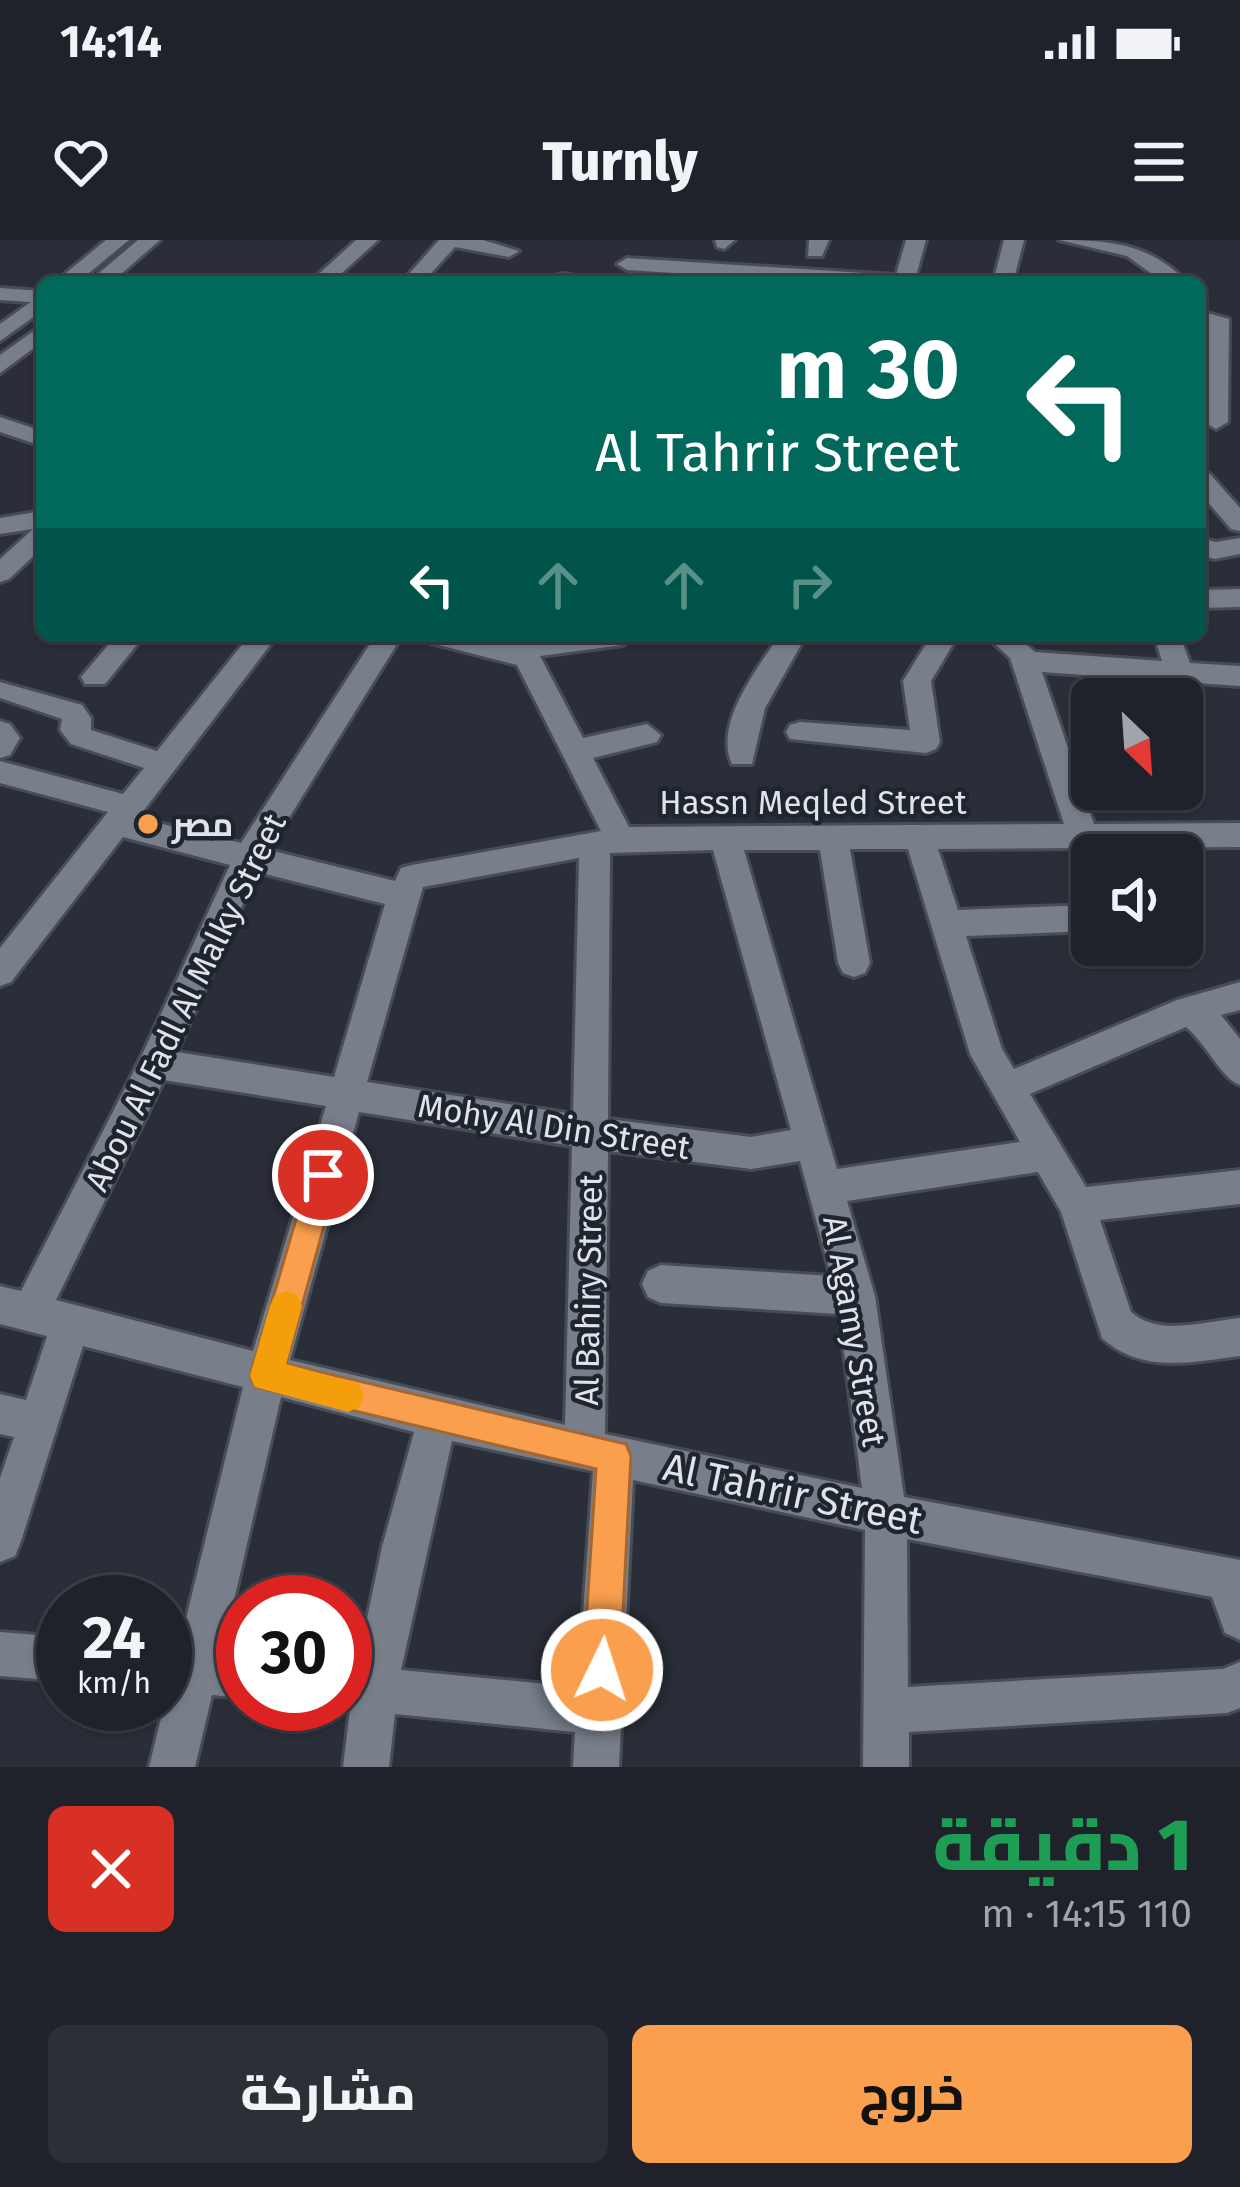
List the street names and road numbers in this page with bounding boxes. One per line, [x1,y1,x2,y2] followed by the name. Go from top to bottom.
[659,783,967,823] street label: Hassn Meqled Street
[77,807,295,1198] street label: Abou Al Fadl Al Malky Street
[415,1086,693,1168] street label: Mohy Al Din Street
[567,1174,611,1406] street label: Al Bahiry Street
[814,1213,894,1450] street label: Al Agamy Street
[659,1444,927,1544] street label: Al Tahrir Street

